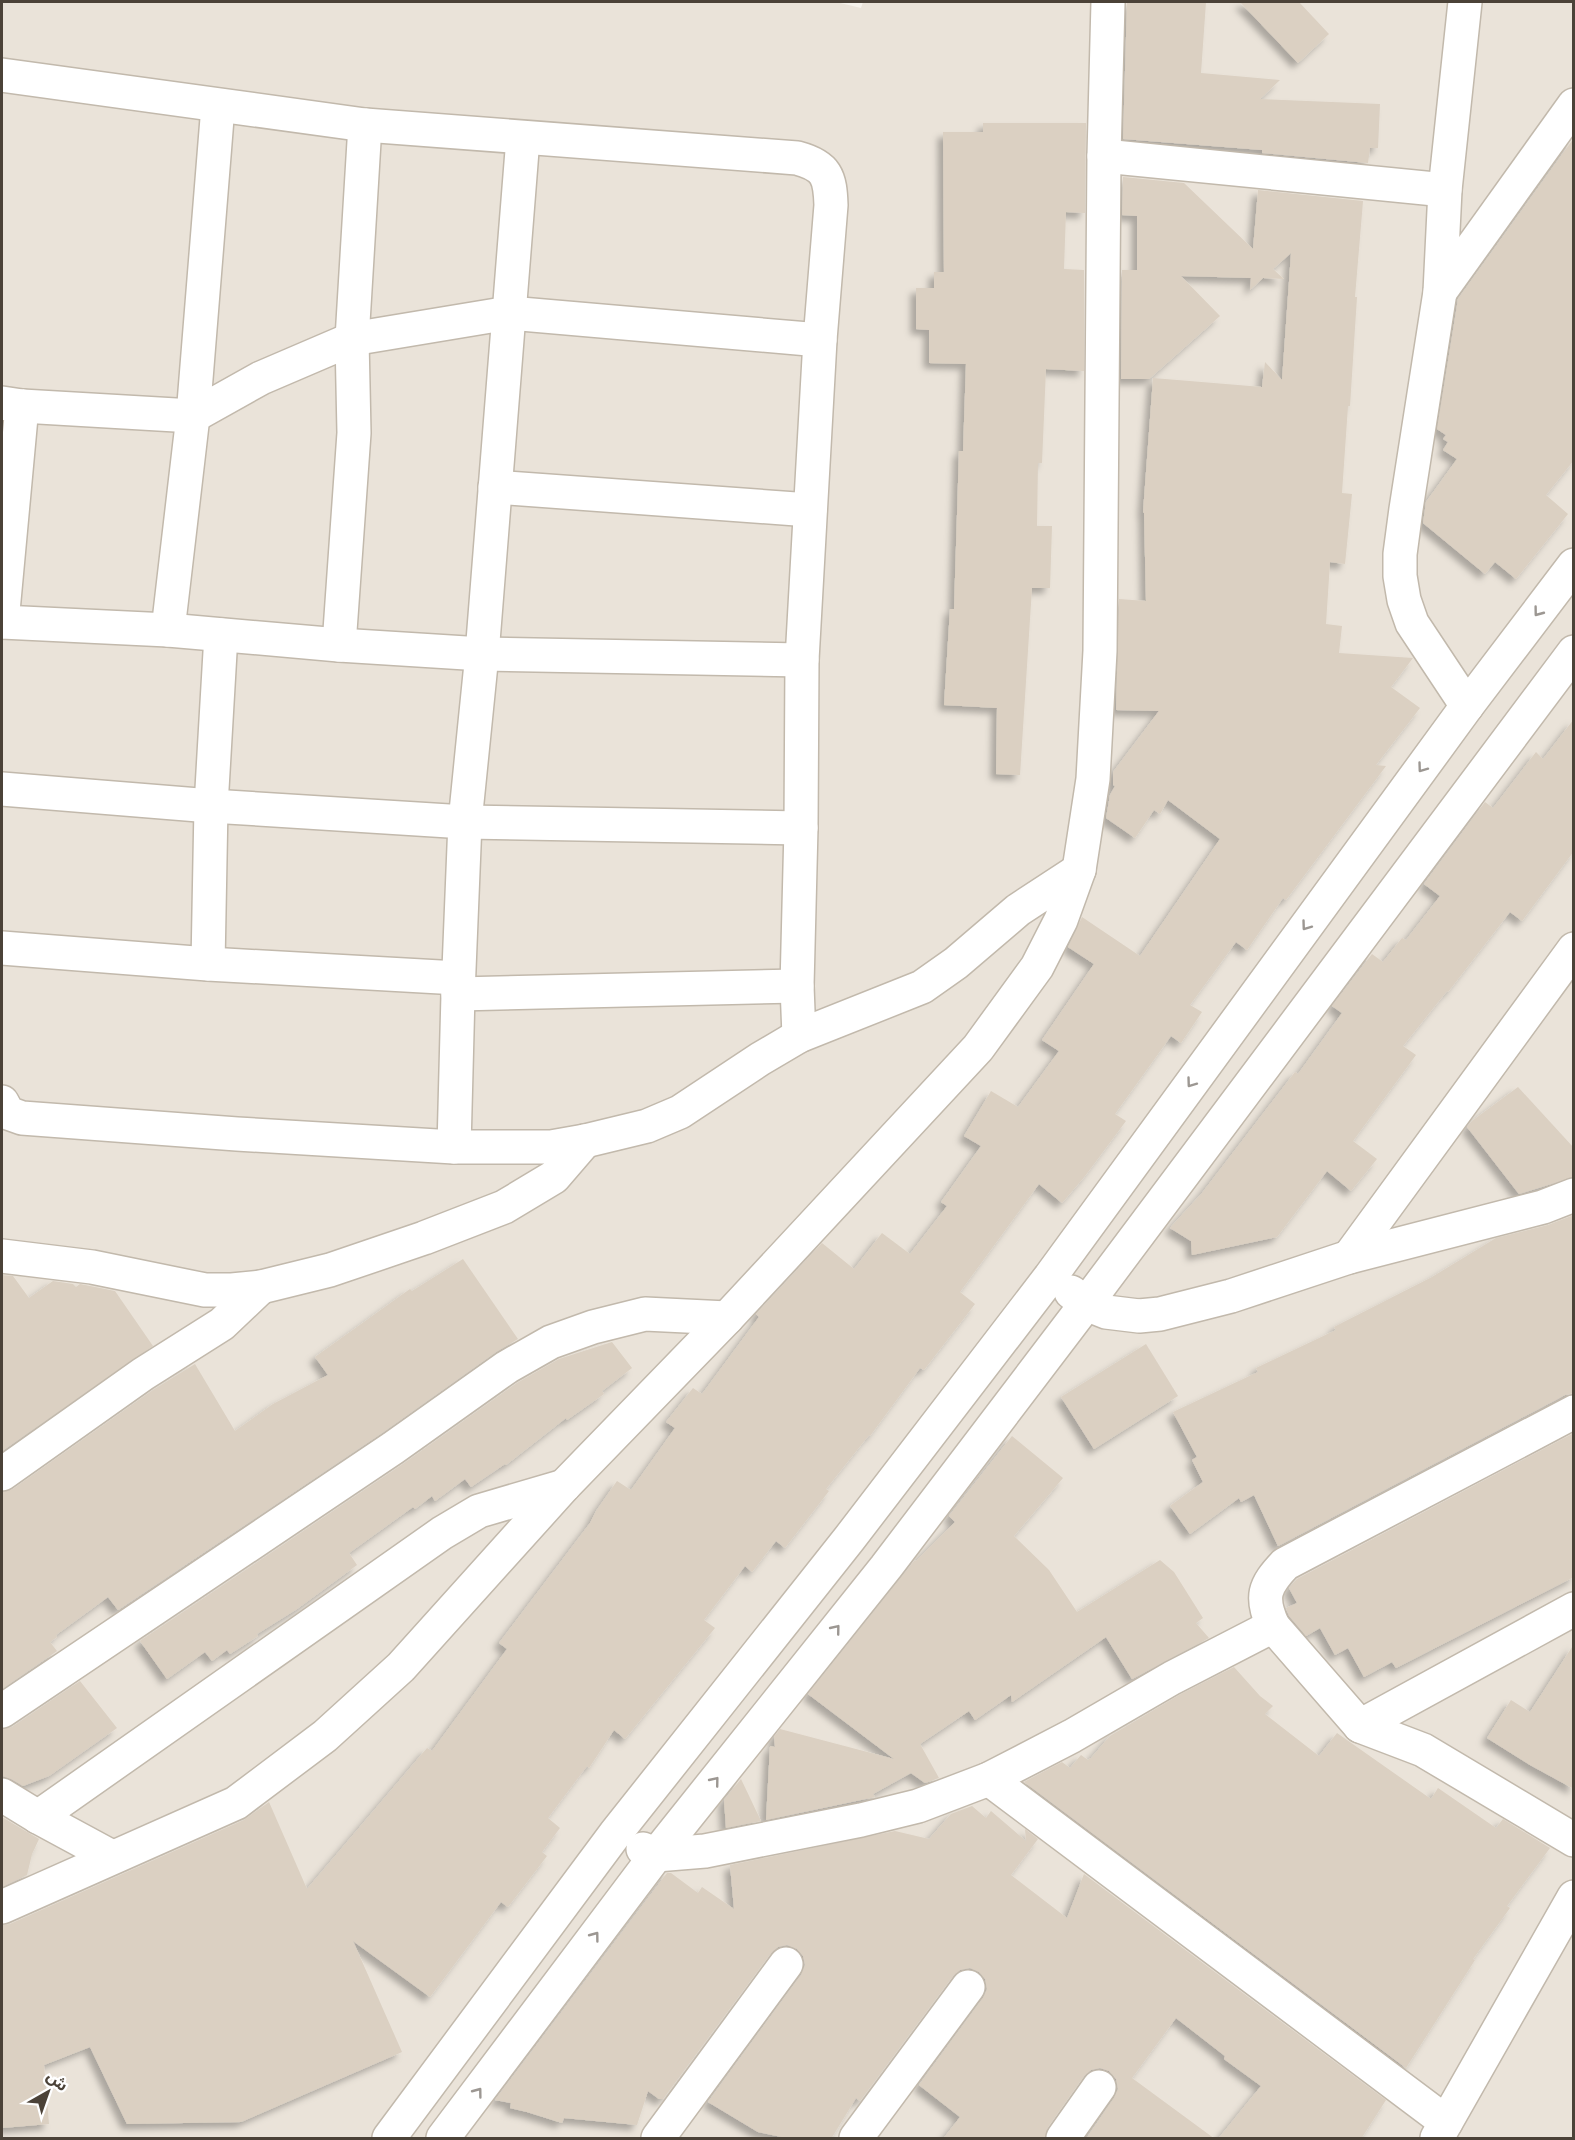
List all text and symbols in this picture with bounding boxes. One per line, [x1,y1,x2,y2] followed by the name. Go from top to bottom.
[1535,605,1546,616] one-way arrow
[1418,762,1429,773] one-way arrow
[1303,919,1314,930] one-way arrow
[1188,1077,1199,1088] one-way arrow
[829,1625,840,1636] one-way arrow
[707,1777,718,1788] one-way arrow
[588,1931,599,1942] one-way arrow
[18,2062,78,2122] north arrow
[42,2065,73,2097] text: ش
[471,2087,482,2098] one-way arrow

